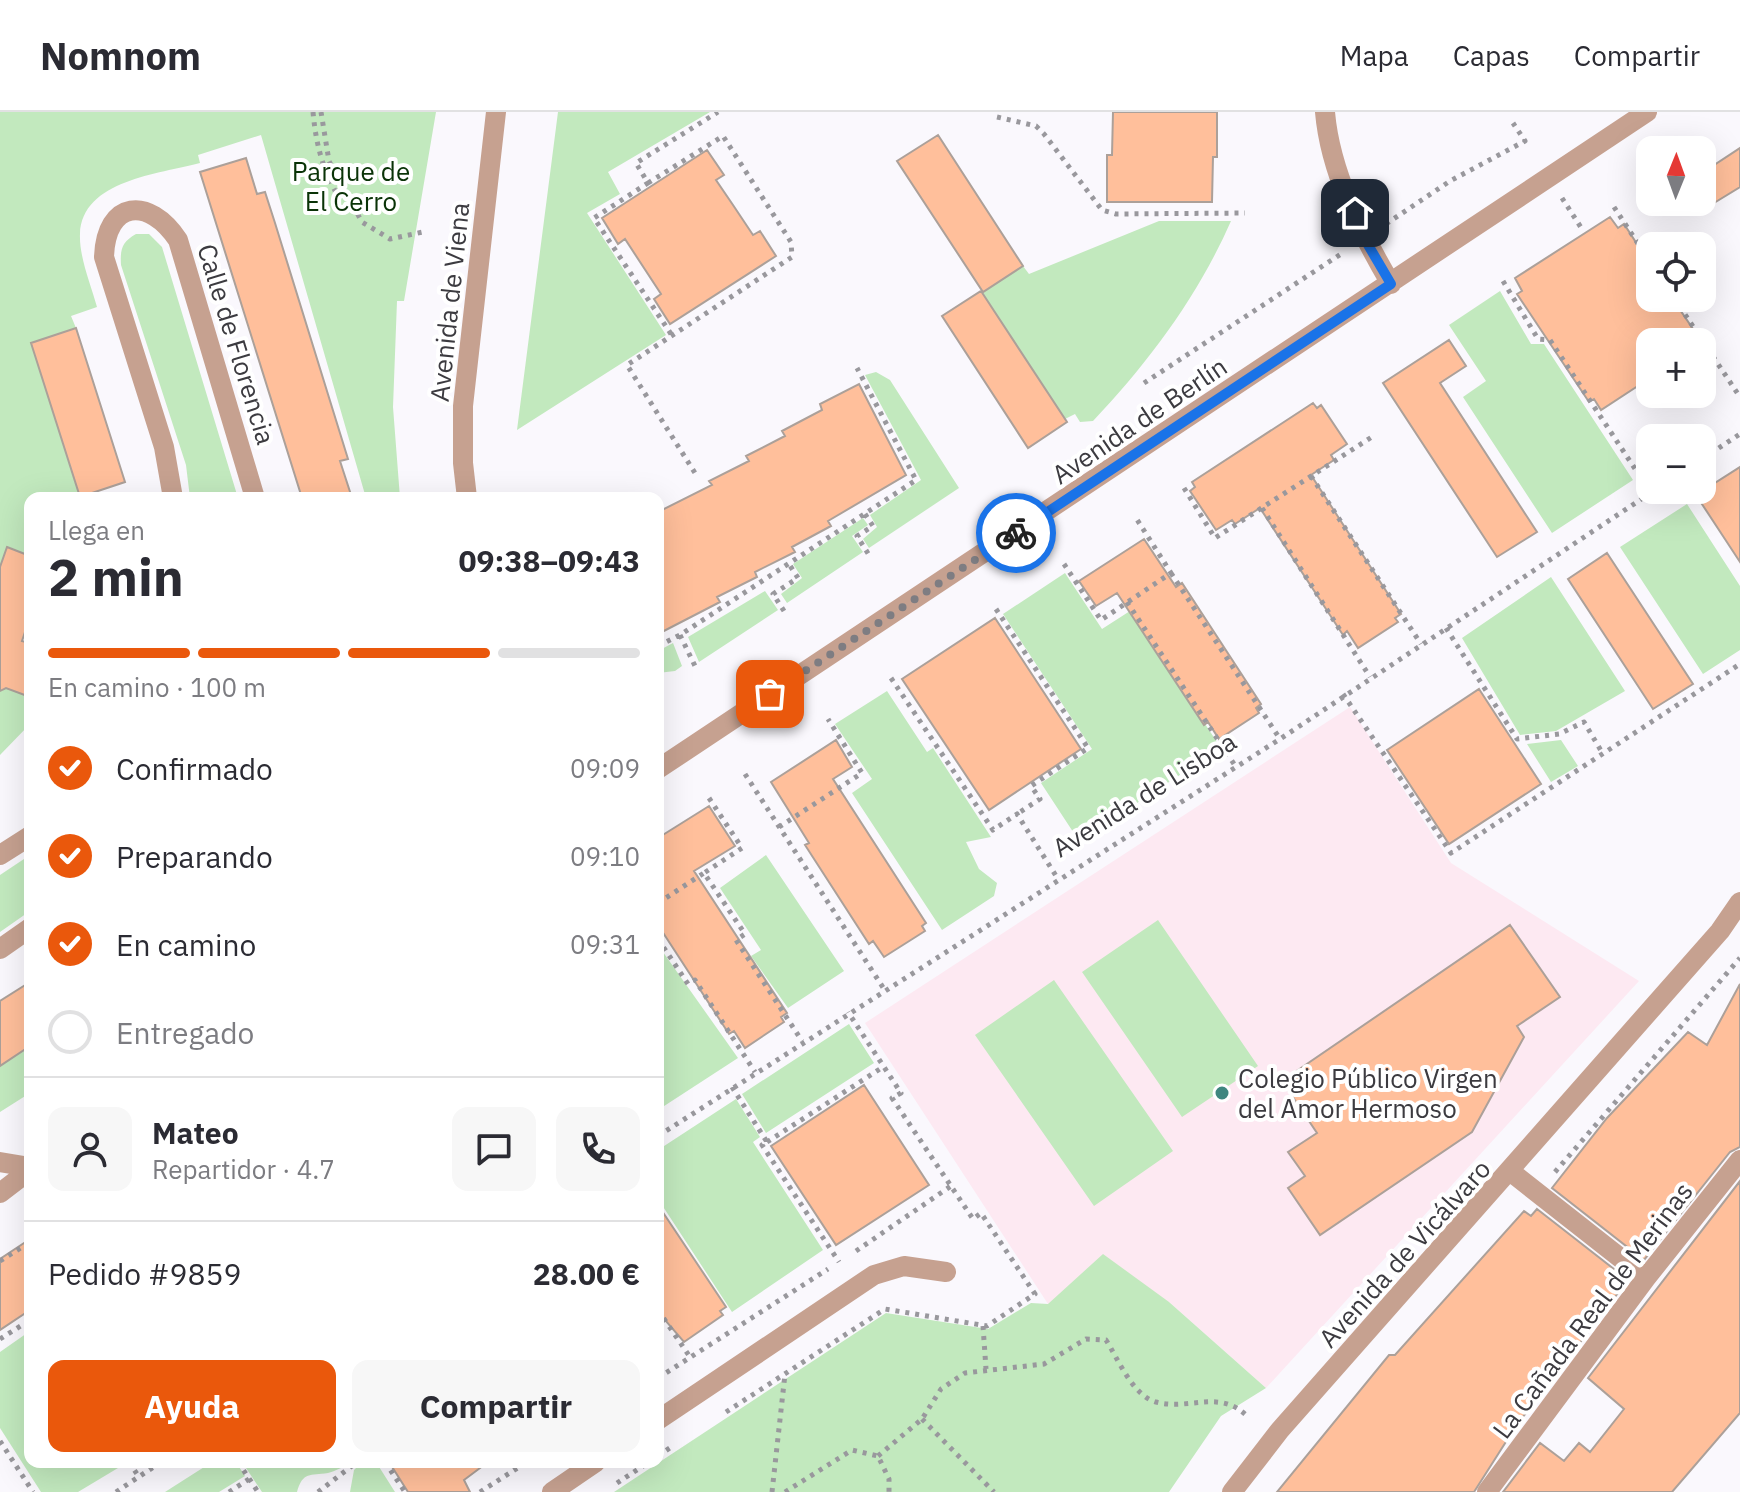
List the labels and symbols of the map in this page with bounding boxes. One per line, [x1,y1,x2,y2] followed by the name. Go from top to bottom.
[1636,136,1716,216] north arrow
[292,154,410,218] park label: Parque de El Cerro
[1321,179,1389,247] pin
[422,201,476,403] street label: Avenida de Viena
[190,240,284,449] street label: Calle de Florencia
[1045,349,1233,491] street label: Avenida de Berlín
[976,493,1056,573] courier
[736,660,804,728] pin
[1046,724,1242,864] street label: Avenida de Lisboa
[1238,1061,1498,1125] place label: Colegio Público Virgen del Amor Hermoso
[1213,1084,1231,1102] marker: Colegio Público Virgen del Amor Hermoso
[1311,1152,1497,1354] street label: Avenida de Vicálvaro
[1484,1175,1700,1445] street label: La Cañada Real de Merinas

